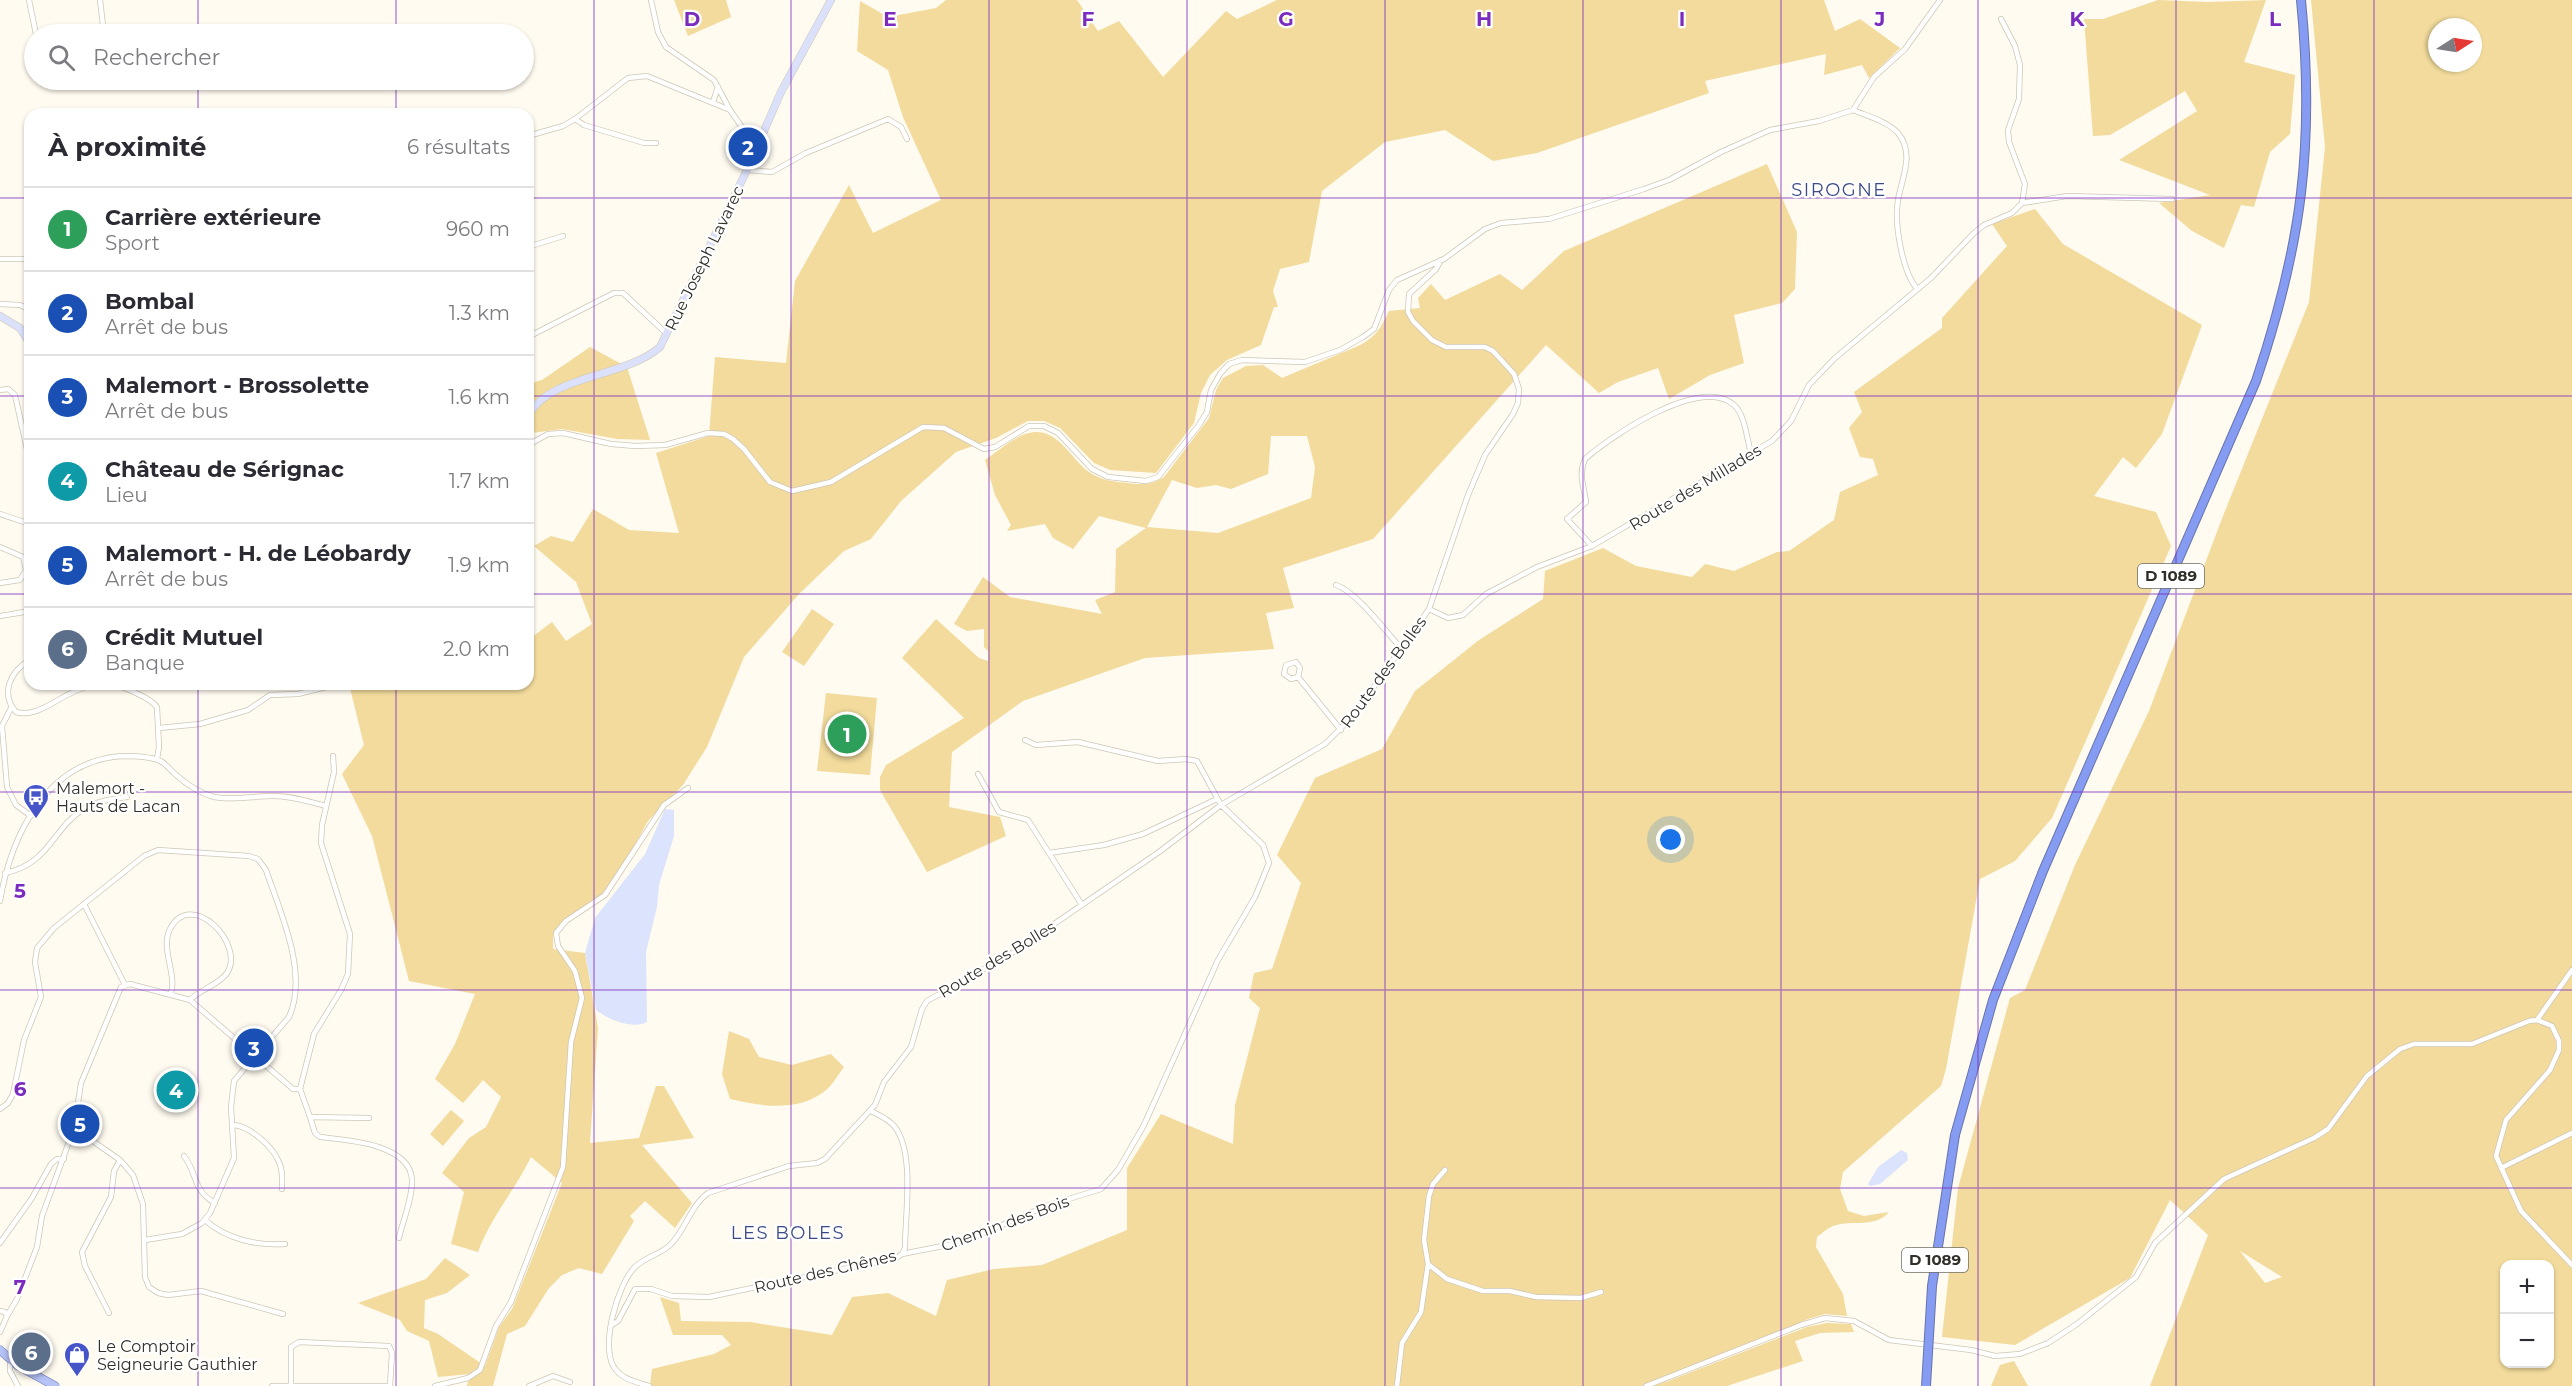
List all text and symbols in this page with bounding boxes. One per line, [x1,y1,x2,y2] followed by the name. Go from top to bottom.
[684,7,700,31] text: D
[883,7,897,31] text: E
[1082,7,1095,31] text: F
[1278,7,1294,31] text: G
[1476,7,1492,31] text: H
[1679,7,1685,31] text: I
[1874,7,1885,31] text: J
[2070,7,2086,31] text: K
[2269,7,2281,31] text: L
[2428,18,2482,72] north arrow
[24,24,534,90] search box
[45,41,78,74] icon: search
[93,44,220,71] text: Rechercher
[728,124,768,170] pin: 2
[48,131,207,163] text: À proximité
[407,135,510,159] text: 6 résultats
[1791,179,1887,201] district label: SIROGNE
[661,183,748,334] street label: Rue Joseph Lavarec
[105,204,321,231] text: Carrière extérieure
[64,217,71,241] text: 1
[446,217,510,241] text: 960 m
[105,231,160,255] text: Sport
[105,288,195,315] text: Bombal
[62,301,73,325] text: 2
[449,301,510,325] text: 1.3 km
[105,315,228,339] text: Arrêt de bus
[105,372,369,399] text: Malemort - Brossolette
[62,385,73,409] text: 3
[448,385,510,409] text: 1.6 km
[105,399,228,423] text: Arrêt de bus
[1626,440,1765,534] street label: Route des Millades
[105,456,344,483] text: Château de Sérignac
[61,469,74,493] text: 4
[449,469,510,493] text: 1.7 km
[105,483,148,507] text: Lieu
[105,540,411,567] text: Malemort - H. de Léobardy
[62,553,73,577] text: 5
[448,553,510,577] text: 1.9 km
[2138,564,2204,588] road number: D 1089
[105,567,228,591] text: Arrêt de bus
[1337,613,1430,732] street label: Route des Bolles
[105,624,263,651] text: Crédit Mutuel
[61,637,74,661] text: 6
[443,637,510,661] text: 2.0 km
[105,651,184,675] text: Banque
[828,712,866,756] pin: 1
[56,779,181,816] place label: Malemort - Hauts de Lacan
[21,782,51,820] bus stop icon: Malemort - Hauts de Lacan
[1656,825,1685,854] your location
[14,879,26,903] text: 5
[935,917,1059,1002] street label: Route des Bolles
[234,1026,274,1070] pin: 3
[156,1068,195,1112] pin: 4
[14,1077,27,1101] text: 6
[60,1102,100,1146] pin: 5
[939,1191,1072,1255] street label: Chemin des Bois
[731,1222,845,1244] district label: LES BOLES
[752,1246,898,1297] street label: Route des Chênes
[1902,1248,1968,1272] road number: D 1089
[2500,1260,2554,1368] map controls
[2500,1260,2554,1314] button: +
[14,1275,26,1299] text: 7
[2500,1314,2554,1368] button: −
[12,1330,51,1374] pin: 6
[97,1337,258,1374] place label: Le Comptoir Seigneurie Gauthier
[62,1340,92,1378] shop icon: Le Comptoir Seigneurie Gauthier

